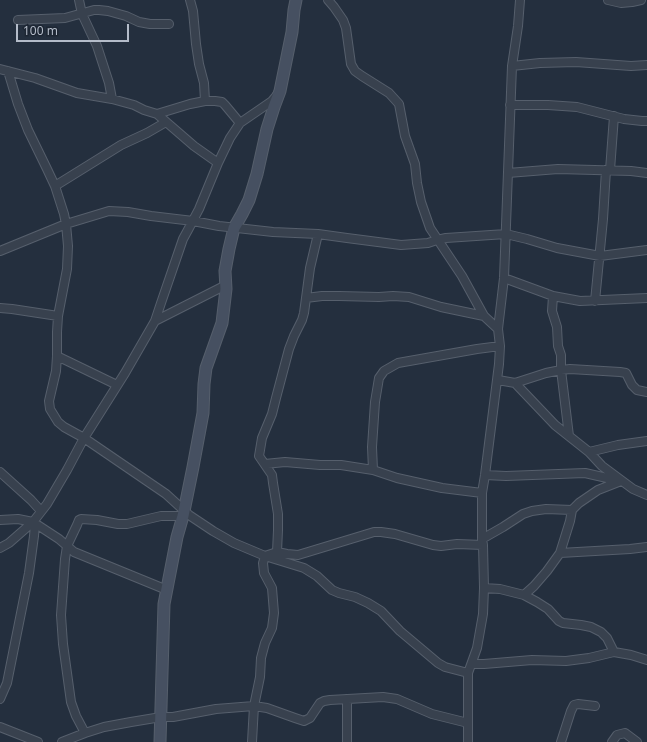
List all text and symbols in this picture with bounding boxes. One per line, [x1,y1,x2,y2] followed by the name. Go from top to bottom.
[18,16,131,42] scale bar
[23,22,58,39] text: 100 m

